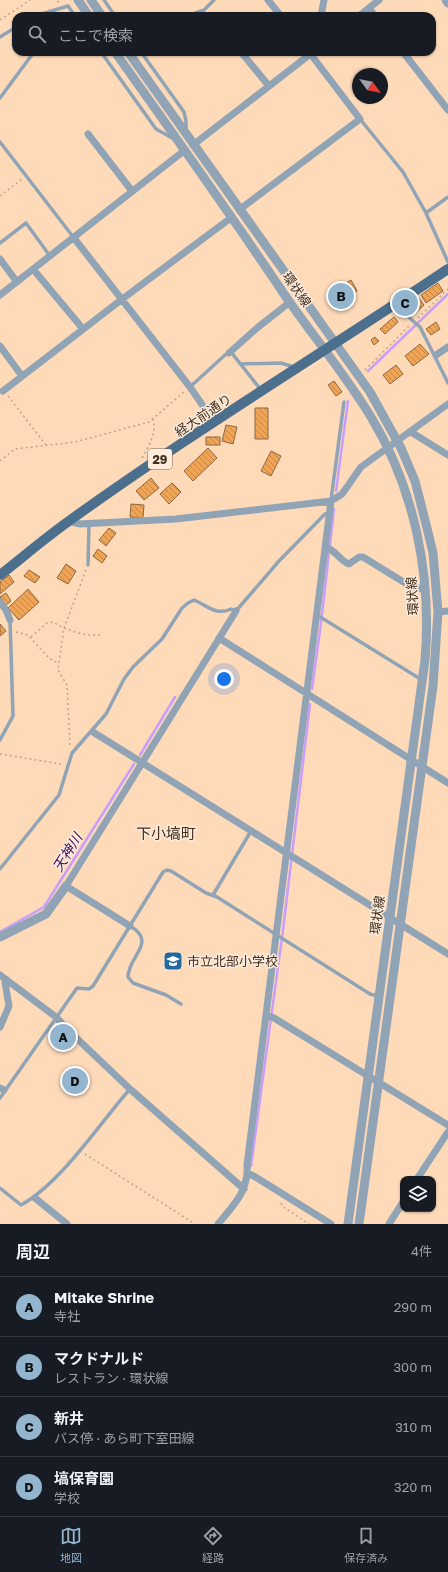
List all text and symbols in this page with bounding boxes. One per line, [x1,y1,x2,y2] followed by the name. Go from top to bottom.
[12,12,436,56] search box
[26,23,48,45] icon: search
[58,26,133,44] text: ここで検索
[352,68,388,104] north arrow
[279,268,315,310] street label: 環状線
[328,281,354,311] pin: B
[392,288,418,318] pin: C
[172,390,234,440] street label: 経大前通り
[148,449,172,469] road number: 29
[403,576,421,616] street label: 環状線
[214,669,234,689] your location
[136,824,196,842] district label: 下小塙町
[49,828,86,874] water label: 天神川
[366,895,388,935] street label: 環状線
[162,950,184,972] school or university icon: 市立北部小学校
[187,953,278,969] place label: 市立北部小学校
[50,1022,76,1052] pin: A
[62,1066,88,1096] pin: D
[400,1176,436,1212] map controls
[400,1176,436,1212] button: layers
[16,1241,50,1262] text: 周辺
[411,1243,432,1259] text: 4件
[54,1288,154,1306] text: Mitake Shrine
[24,1299,34,1315] text: A
[394,1299,432,1315] text: 290 m
[54,1308,80,1324] text: 寺社
[54,1349,144,1367] text: マクドナルド
[24,1359,34,1375] text: B
[394,1359,432,1375] text: 300 m
[54,1370,168,1386] text: レストラン · 環状線
[54,1409,84,1427] text: 新井
[24,1419,34,1435] text: C
[395,1419,432,1435] text: 310 m
[54,1430,194,1446] text: バス停 · あら町下室田線
[54,1469,114,1487] text: 塙保育園
[24,1479,34,1495] text: D
[394,1479,432,1495] text: 320 m
[54,1490,80,1506] text: 学校
[60,1525,82,1565] tab: 地図
[202,1525,224,1565] tab: 経路
[344,1525,388,1565] tab: 保存済み

